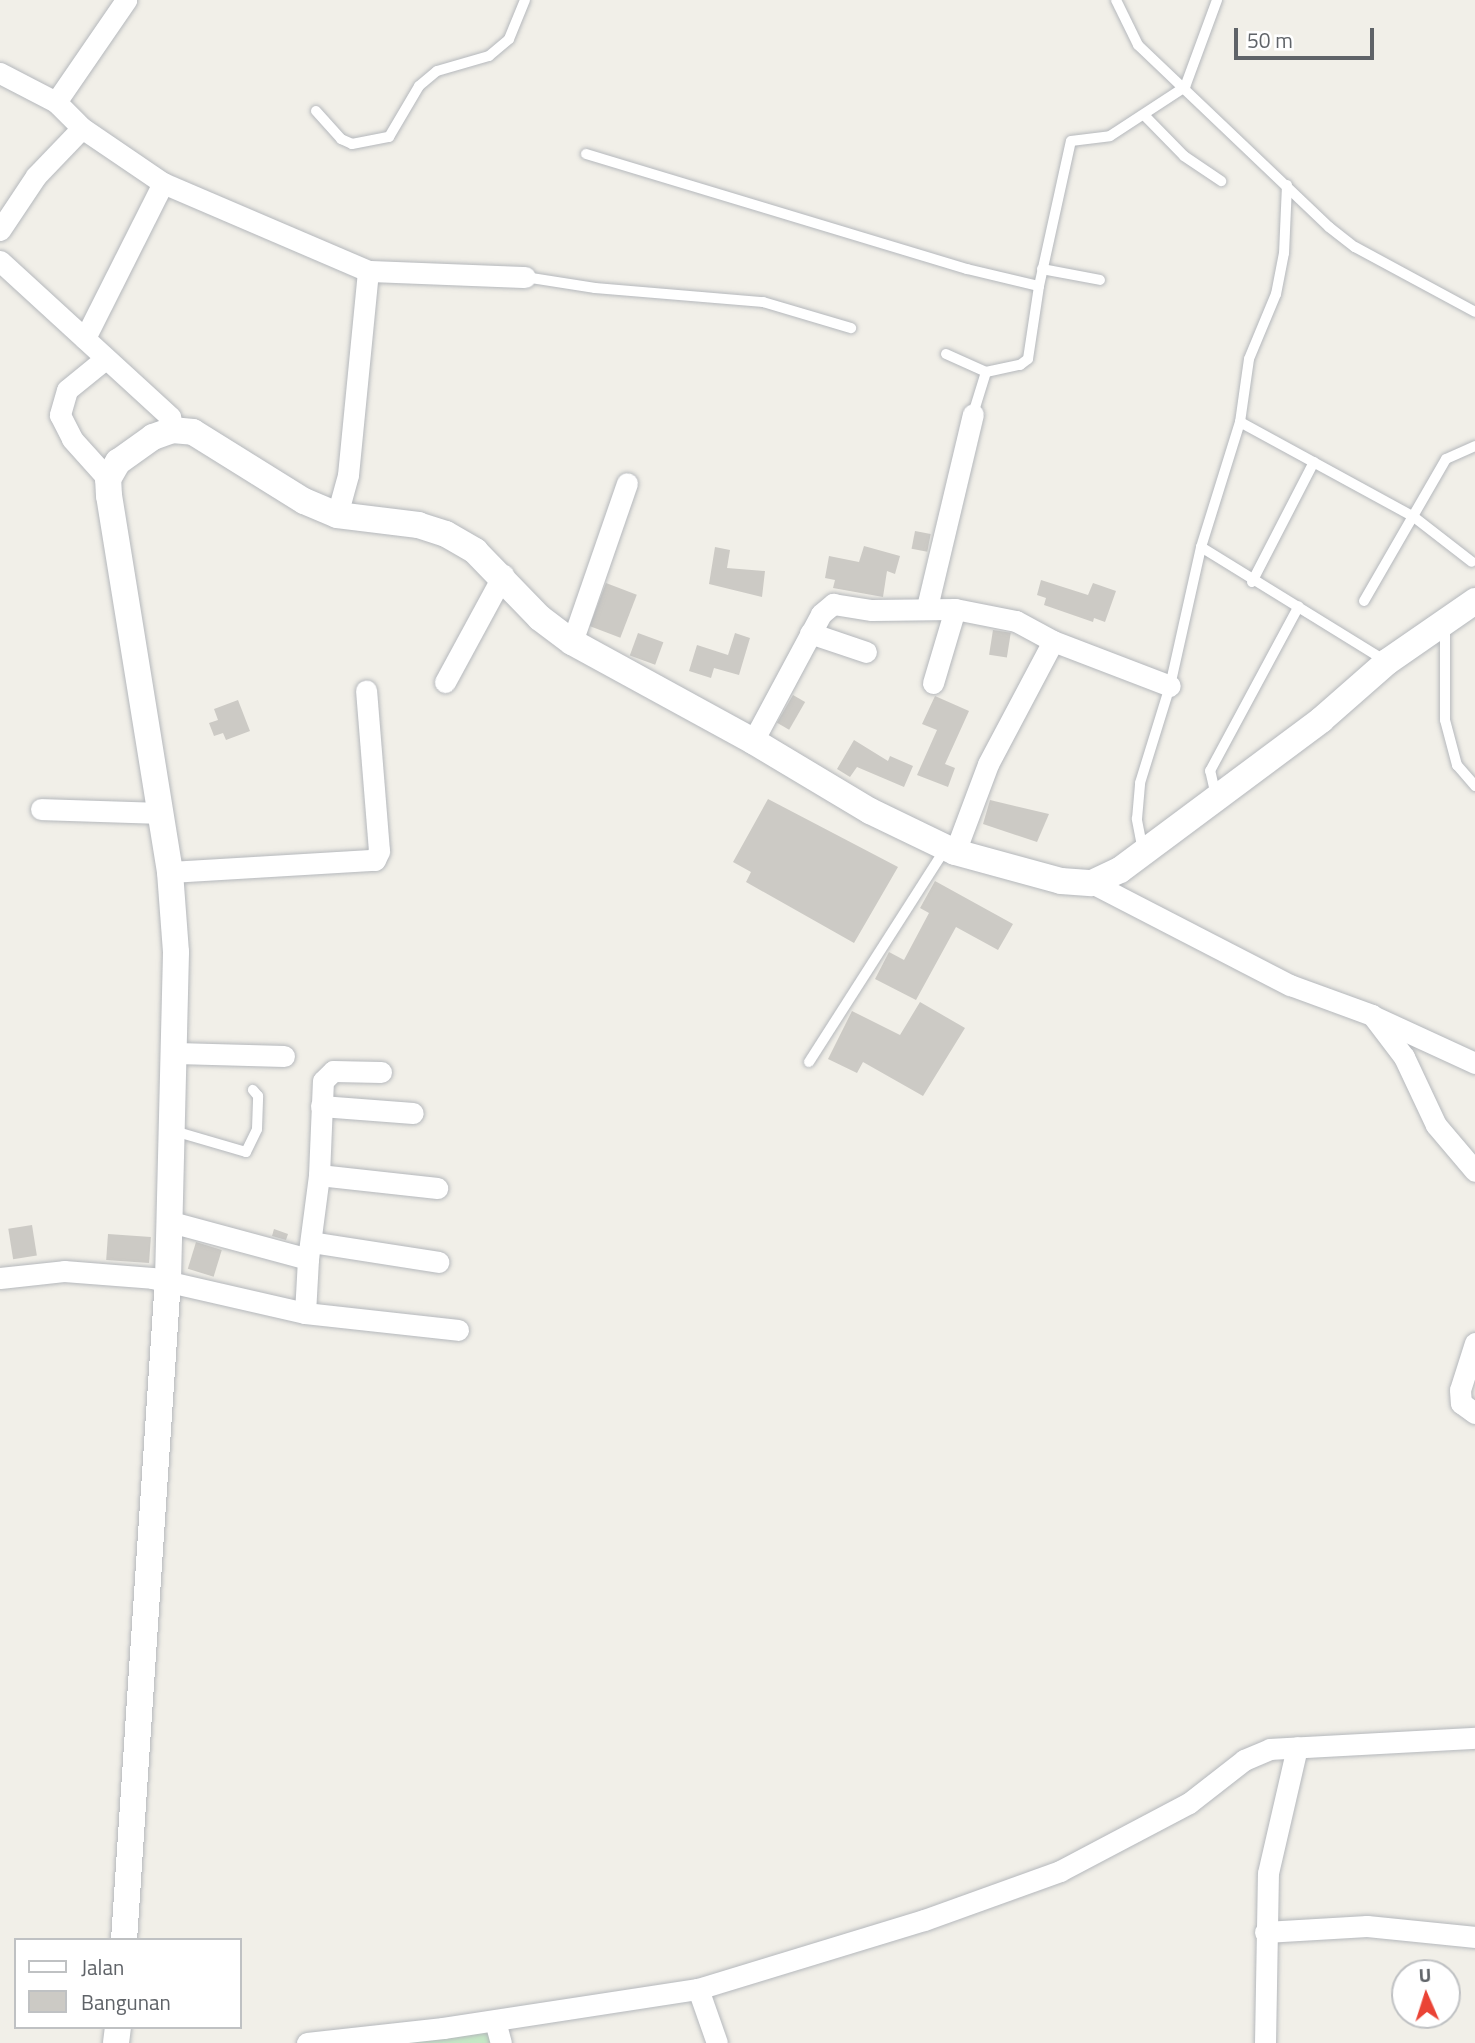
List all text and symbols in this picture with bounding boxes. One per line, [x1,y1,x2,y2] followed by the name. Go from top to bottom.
[1237,14,1377,58] scale bar
[1247,24,1293,56] text: 50 m
[14,1938,242,2029] legend
[81,1951,124,1983] text: Jalan
[1391,1959,1461,2029] north arrow
[1418,1960,1432,1989] text: U
[81,1986,171,2018] text: Bangunan

